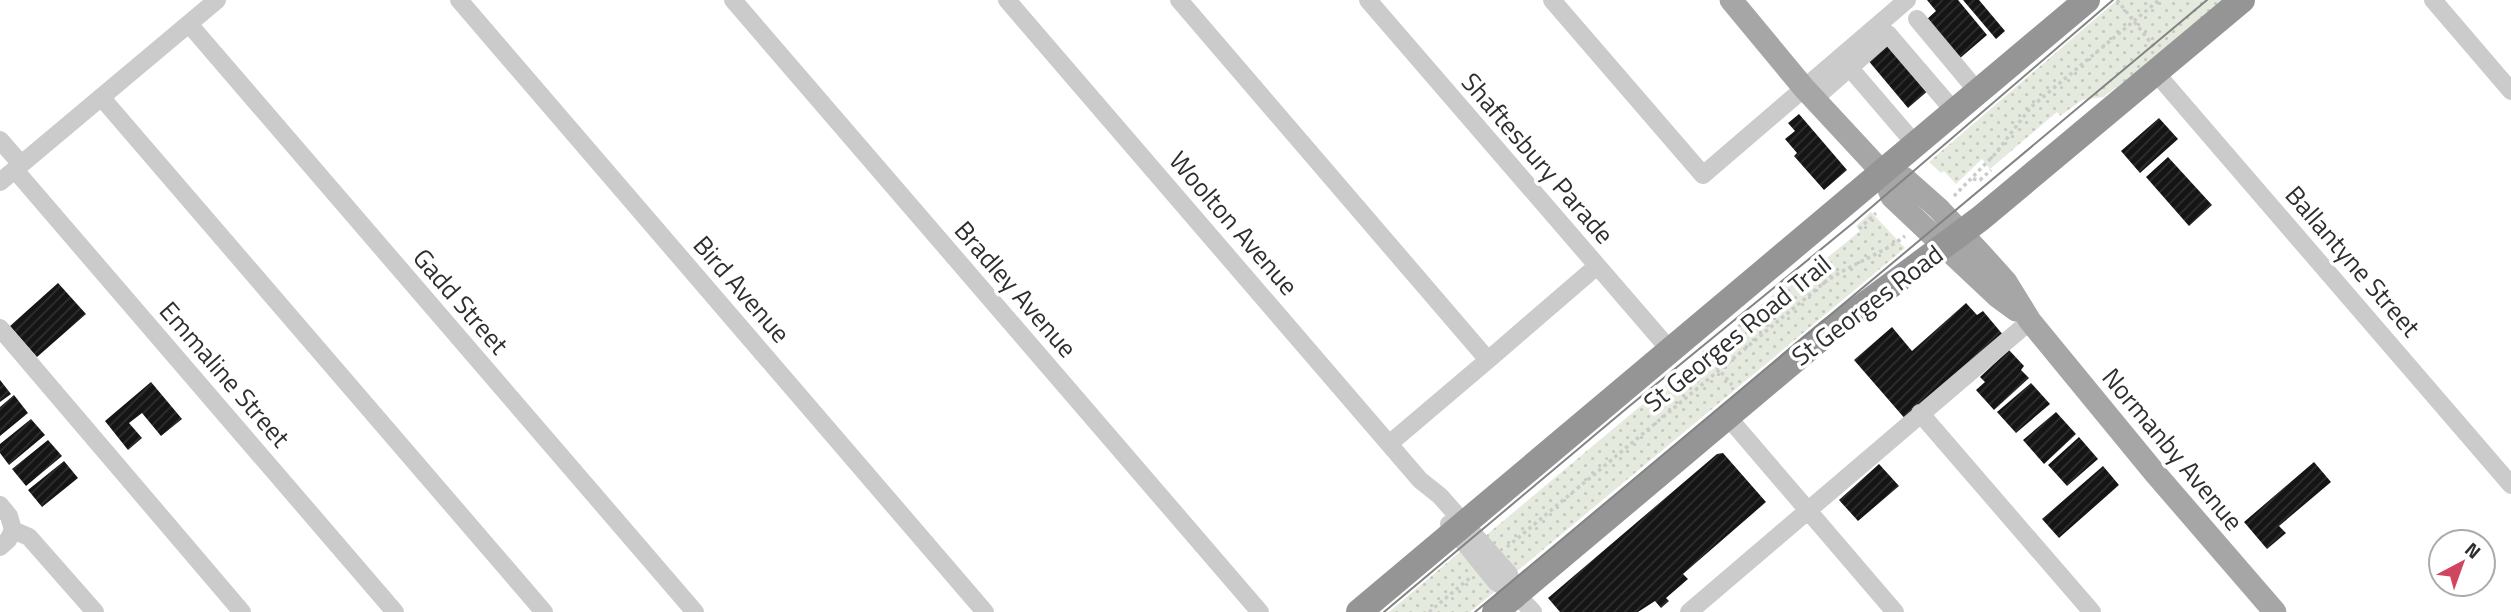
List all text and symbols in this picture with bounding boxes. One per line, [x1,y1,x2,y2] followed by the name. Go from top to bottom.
[1452,64,1624,252] street label: Shaftesbury Parade
[1160,142,1308,304] street label: Woolton Avenue
[2276,177,2430,345] street label: Ballantyne Street
[945,212,1087,366] street label: Bradley Avenue
[684,227,800,351] street label: Bird Avenue
[1783,235,1951,375] street label: St Georges Road
[404,239,518,363] street label: Gadd Street
[1635,245,1839,421] street label: St Georges Road Trail
[150,292,300,456] street label: Emmaline Street
[2093,359,2253,539] street label: Normanby Avenue
[2427,528,2497,598] north arrow
[2459,535,2488,565] text: N

